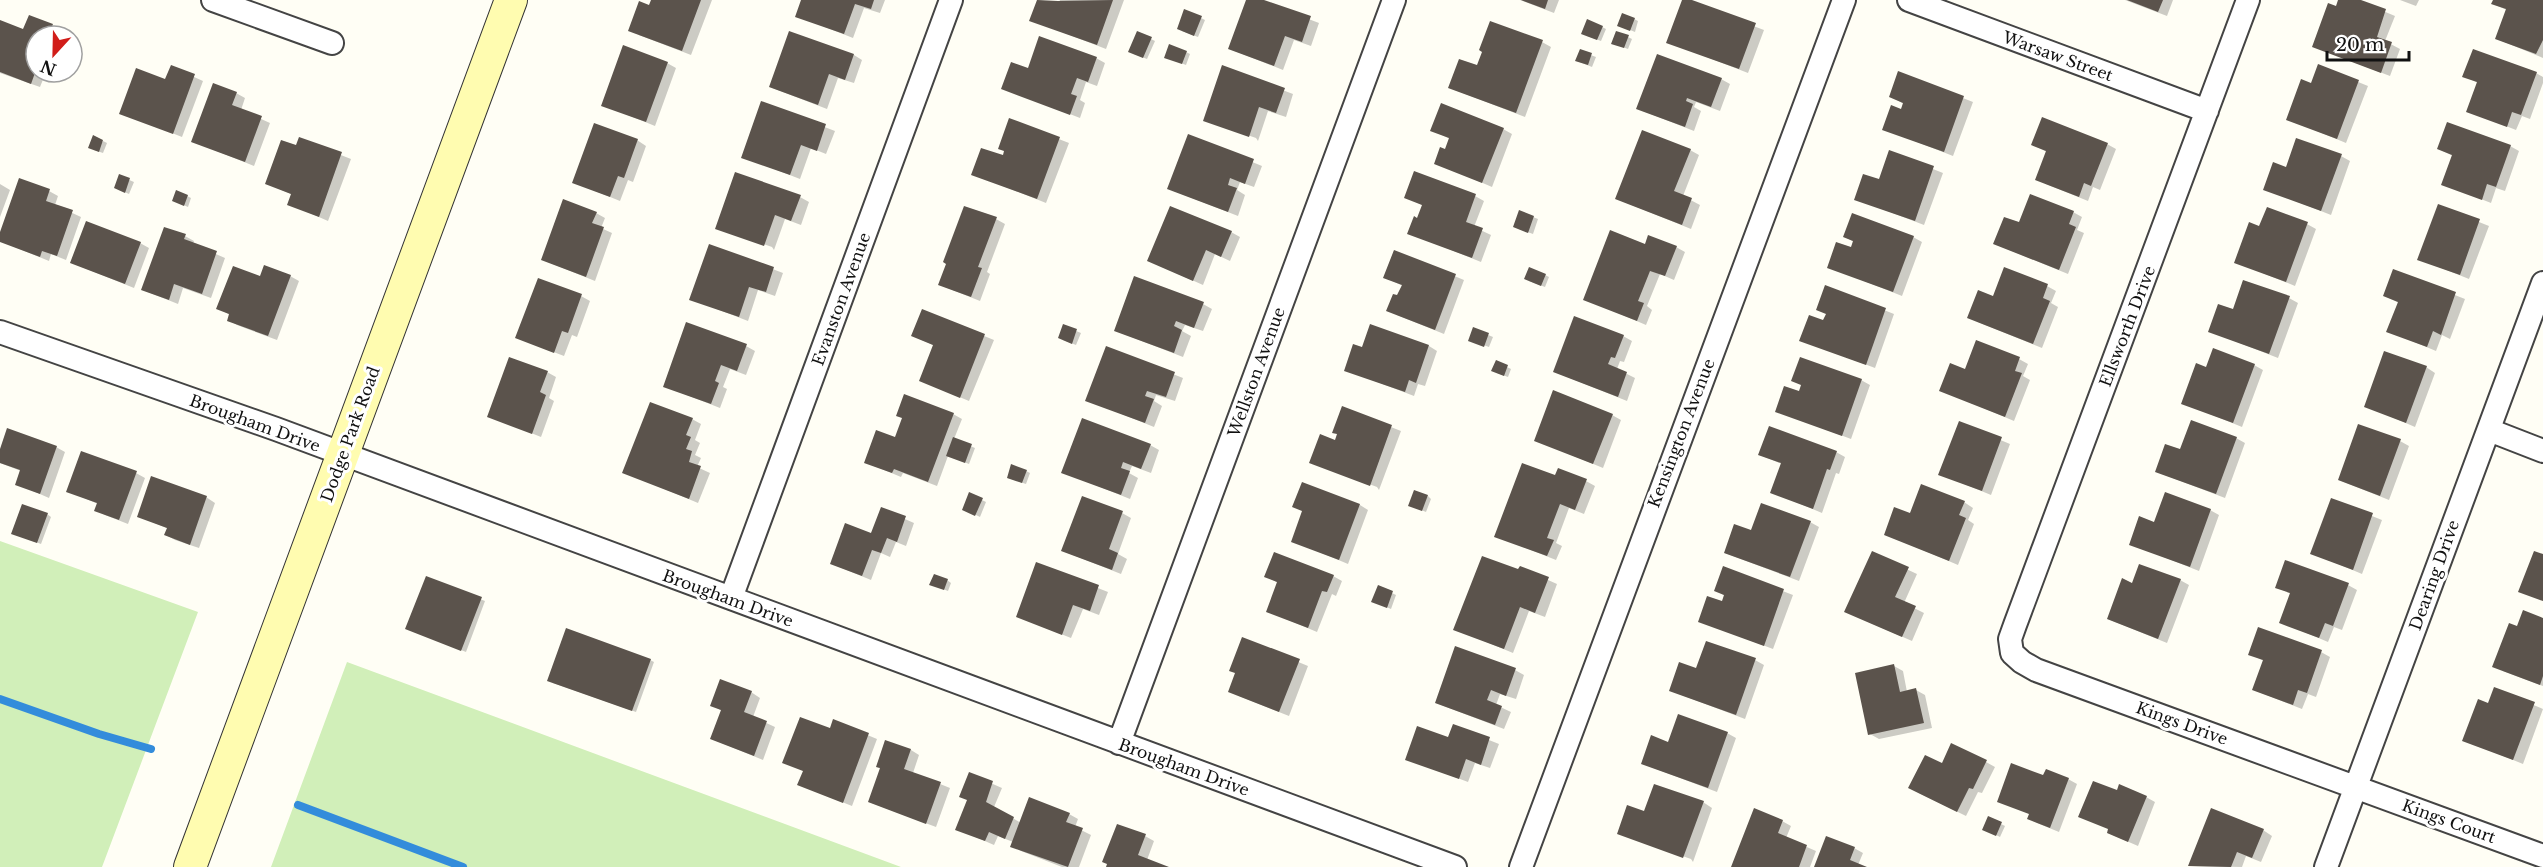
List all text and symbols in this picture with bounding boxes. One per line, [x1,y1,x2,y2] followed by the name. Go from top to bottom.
[24,24,84,84] north arrow
[2327,24,2410,62] scale bar
[1999,26,2116,85] street label: Warsaw Street
[2336,34,2384,56] text: 20 m
[38,56,59,80] text: N
[808,230,874,368] street label: Evanston Avenue
[2095,263,2159,389] street label: Ellsworth Drive
[1223,304,1289,441] street label: Wellston Avenue
[1643,356,1719,510] street label: Kensington Avenue
[316,363,384,505] street label: Dodge Park Road
[187,390,323,456] street label: Brougham Drive
[2405,517,2463,633] street label: Dearing Drive
[660,565,796,631] street label: Brougham Drive
[2133,697,2231,749] street label: Kings Drive
[1116,734,1252,800] street label: Brougham Drive
[2399,795,2499,847] street label: Kings Court

